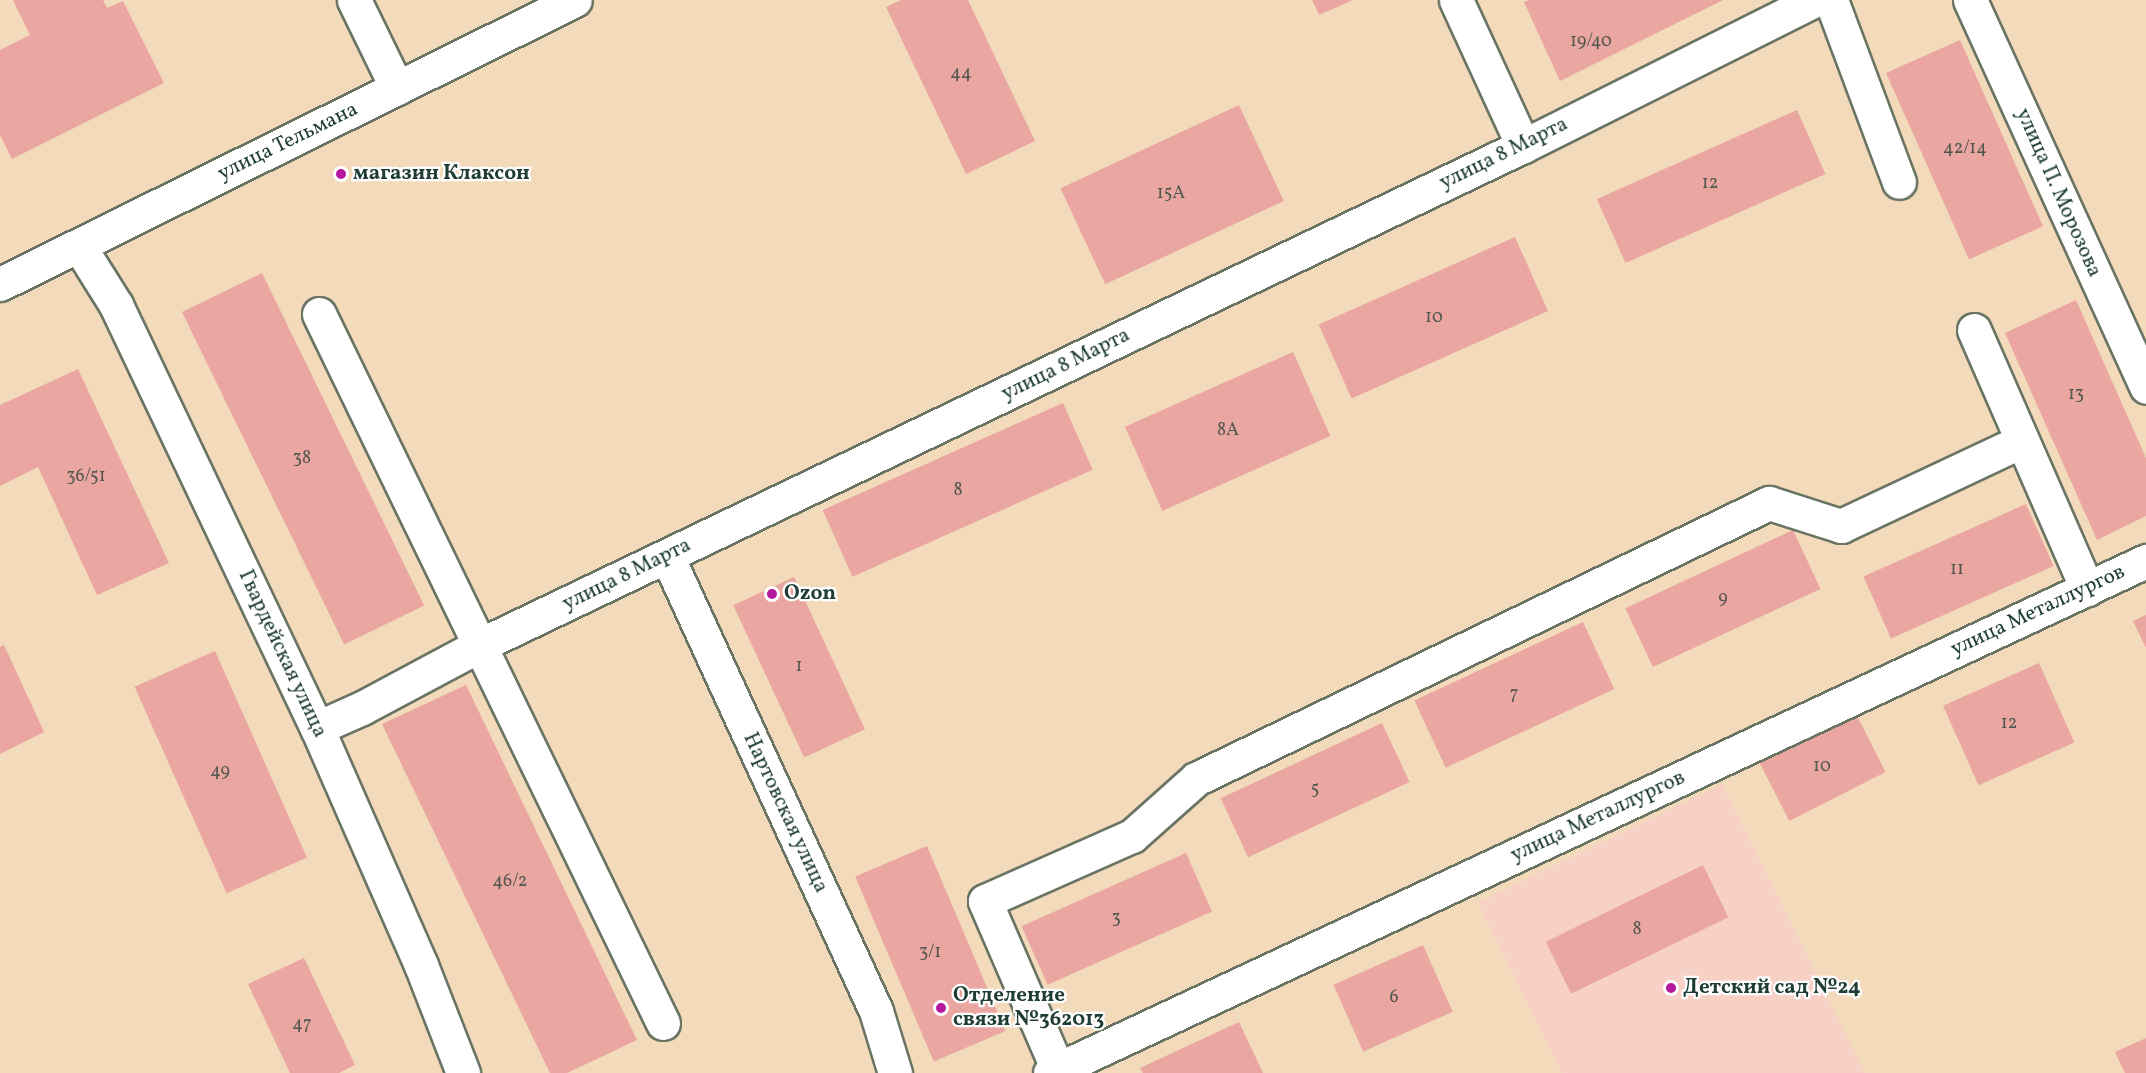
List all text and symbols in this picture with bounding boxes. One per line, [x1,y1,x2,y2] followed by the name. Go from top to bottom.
[1570,31,1612,53] house number: 19/40
[950,63,972,85] house number: 44
[213,97,363,187] street label: улица Тельмана
[2009,105,2107,281] street label: улица П. Морозова
[1436,112,1572,196] street label: улица 8 Марта
[1943,138,1987,160] house number: 42/14
[353,161,530,187] place label: магазин Клаксон
[334,167,348,181] marker: магазин Клаксон
[1702,173,1718,195] house number: 12
[1157,183,1185,205] house number: 15А
[1425,307,1443,329] house number: 10
[998,323,1134,407] street label: улица 8 Марта
[2068,384,2084,406] house number: 13
[1217,420,1239,442] house number: 8А
[293,448,311,470] house number: 38
[66,466,106,488] house number: 36/51
[953,480,963,502] house number: 8
[559,533,695,617] street label: улица 8 Марта
[1950,559,1964,581] house number: 11
[1947,560,2129,662] street label: улица Металлургов
[232,566,332,742] street label: Гвардейская улица
[784,581,836,607] place label: Ozon
[765,587,779,601] marker: Ozon
[1718,588,1728,610] house number: 9
[796,656,802,678] house number: 1
[1510,684,1518,706] house number: 7
[2001,713,2017,735] house number: 12
[737,729,833,897] street label: Нартовская улица
[1813,756,1831,778] house number: 10
[210,761,230,783] house number: 49
[1507,766,1689,868] street label: улица Металлургов
[1311,779,1319,801] house number: 5
[492,871,528,893] house number: 46/2
[1111,908,1121,930] house number: 3
[1632,919,1642,941] house number: 8
[919,942,941,964] house number: 3/1
[1683,975,1861,1001] place label: Детский сад №24
[1664,981,1678,995] marker: Детский сад №24
[953,983,1104,1033] place label: Отделение связи №362013
[1389,987,1399,1009] house number: 6
[934,1001,948,1015] marker: Отделение связи №362013
[292,1014,312,1036] house number: 47

